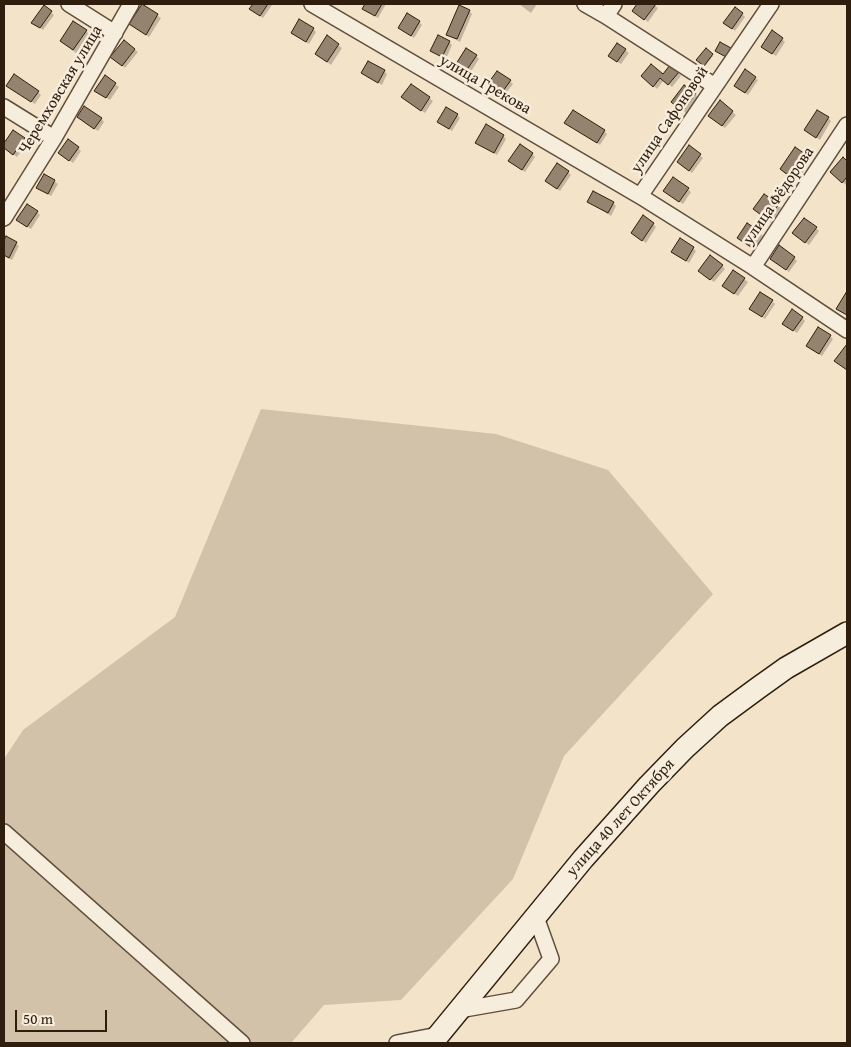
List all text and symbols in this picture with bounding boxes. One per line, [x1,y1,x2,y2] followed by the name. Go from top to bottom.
[15,22,107,158] street label: Черемховская улица
[436,51,534,119] street label: улица Грекова
[627,63,713,177] street label: улица Сафоновой
[739,144,819,248] street label: улица Фёдорова
[563,755,679,881] street label: улица 40 лет Октября
[18,1000,110,1032] scale bar
[23,1008,53,1029] text: 50 m

